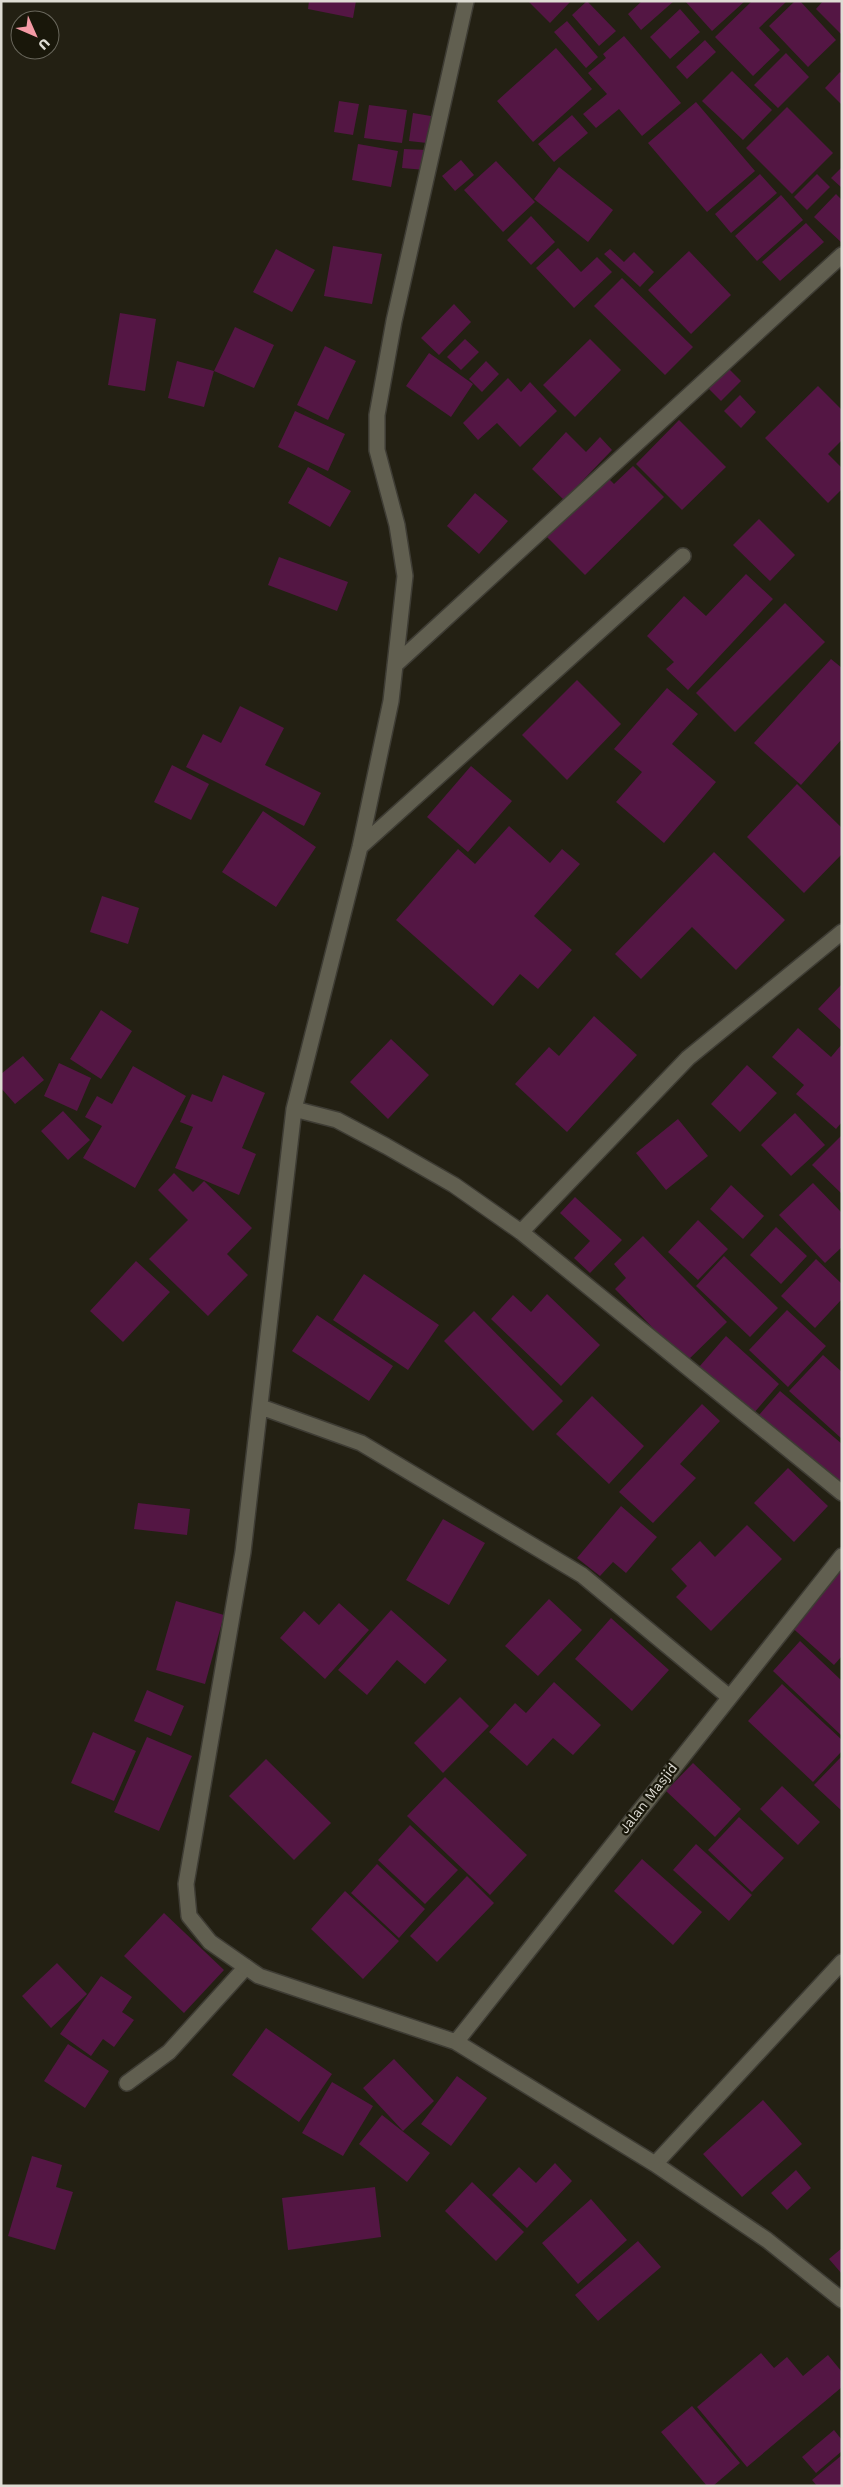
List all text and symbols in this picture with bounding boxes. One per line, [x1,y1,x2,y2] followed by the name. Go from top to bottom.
[10,10,60,60] north arrow
[35,35,53,53] text: U
[616,1760,680,1836] street label: Jalan Masjid

